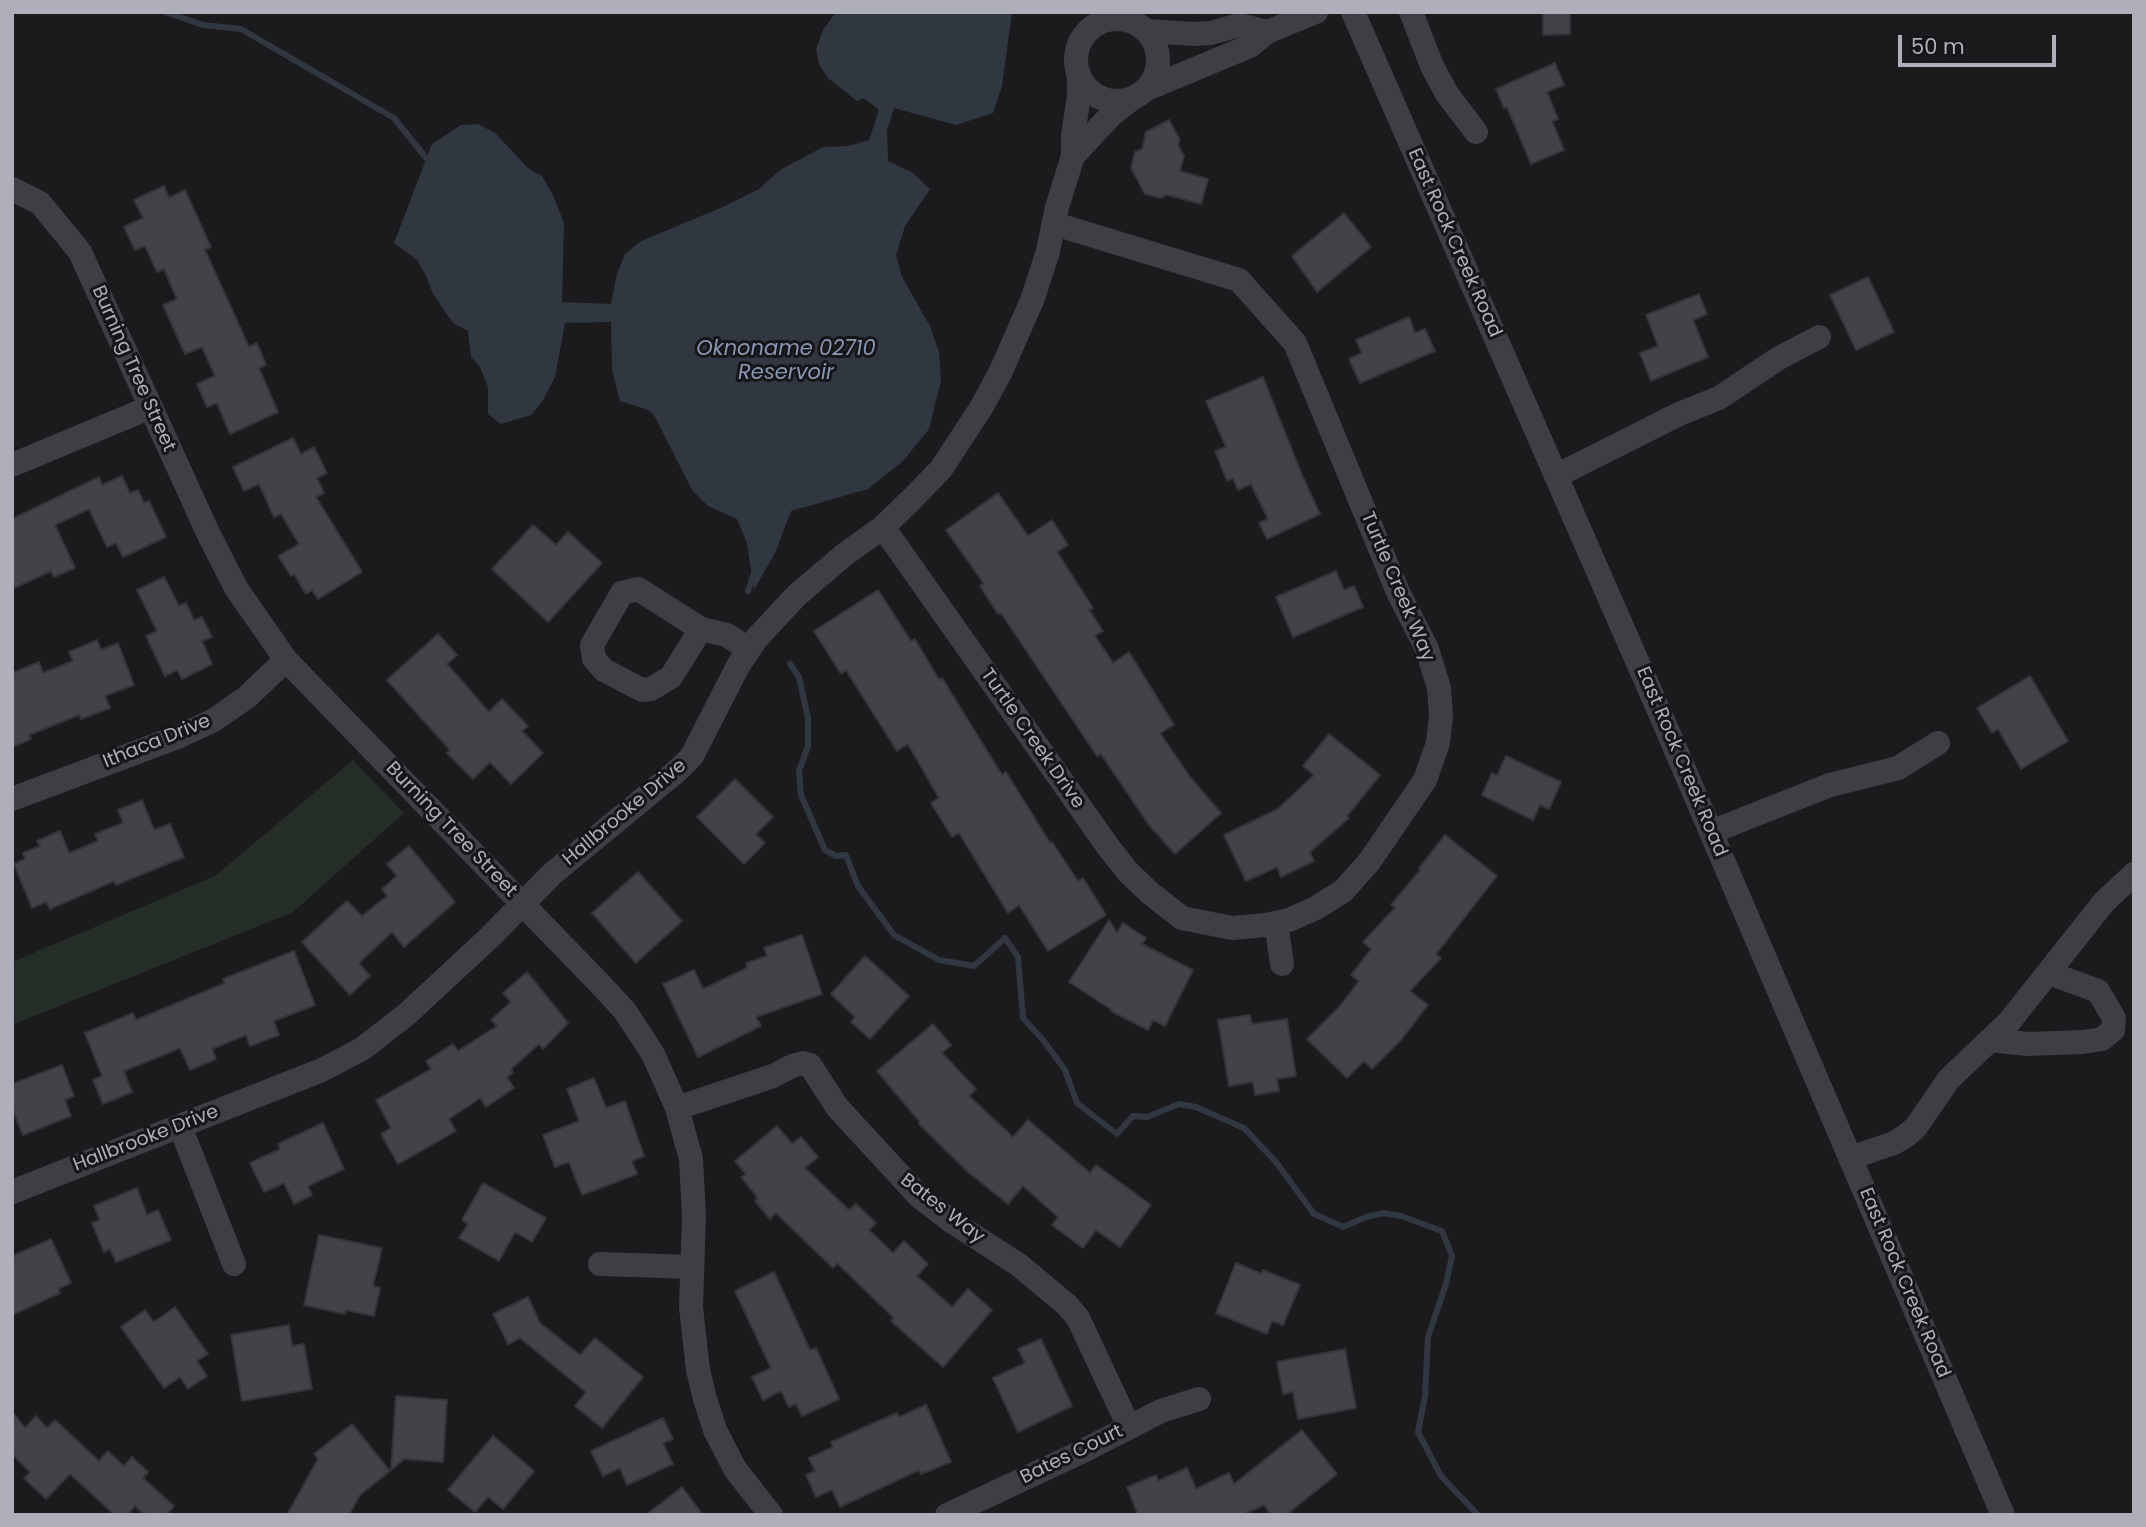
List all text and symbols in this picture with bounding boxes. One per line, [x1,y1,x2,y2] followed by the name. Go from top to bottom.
[1901,21,2058,65] scale bar
[1911,32,1965,61] text: 50 m
[1402,145,1506,341] street label: East Rock Creek Road
[86,282,180,456] street label: Burning Tree Street
[696,337,876,387] water label: Oknoname 02710 Reservoir
[1355,509,1439,665] street label: Turtle Creek Way
[1631,664,1731,860] street label: East Rock Creek Road
[975,665,1089,813] street label: Turtle Creek Drive
[100,710,214,774] street label: Ithaca Drive
[559,755,691,871] street label: Hallbrooke Drive
[380,758,522,902] street label: Burning Tree Street
[70,1101,222,1177] street label: Hallbrooke Drive
[895,1169,989,1249] street label: Bates Way
[1854,1185,1954,1381] street label: East Rock Creek Road
[1017,1420,1127,1490] street label: Bates Court

